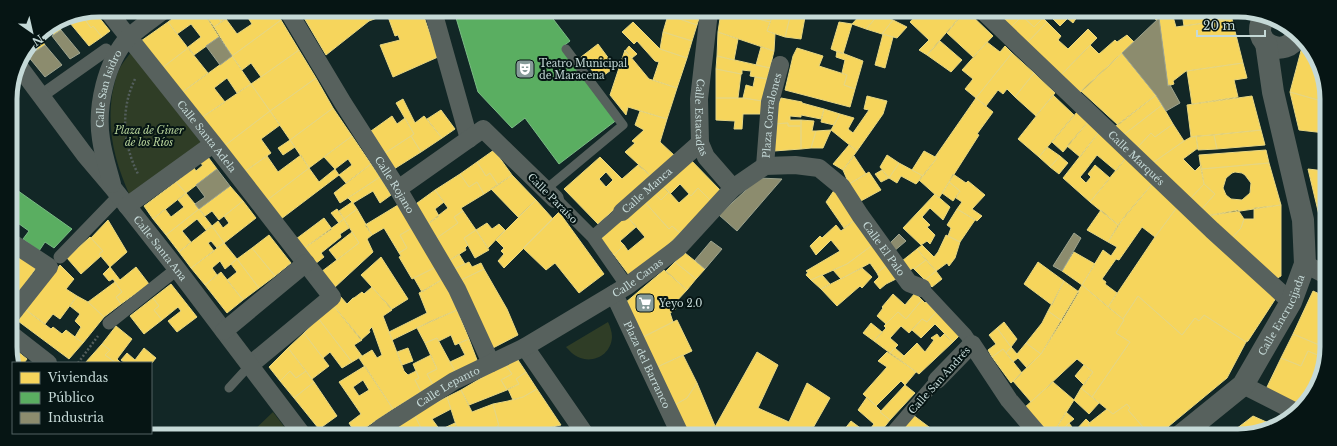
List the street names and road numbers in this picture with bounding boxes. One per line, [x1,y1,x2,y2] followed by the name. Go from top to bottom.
[94,47,125,128] street label: Calle San Isidro
[760,71,785,159] street label: Plaza Corralones
[692,78,711,158] street label: Calle Estacadas
[174,98,239,175] street label: Calle Santa Adela
[1105,128,1167,189] street label: Calle Marqués
[372,154,417,216] street label: Calle Rojano
[619,164,675,216] street label: Calle Manca
[525,171,581,227] street label: Calle Paraíso
[130,213,190,284] street label: Calle Santa Ana
[860,219,908,279] street label: Calle El Palo
[610,255,666,300] street label: Calle Canas
[1255,273,1308,358] street label: Calle Encrucijada
[621,319,673,411] street label: Plaza del Barranco
[906,344,973,417] street label: Calle San Andrés
[414,363,482,410] street label: Calle Lepanto

